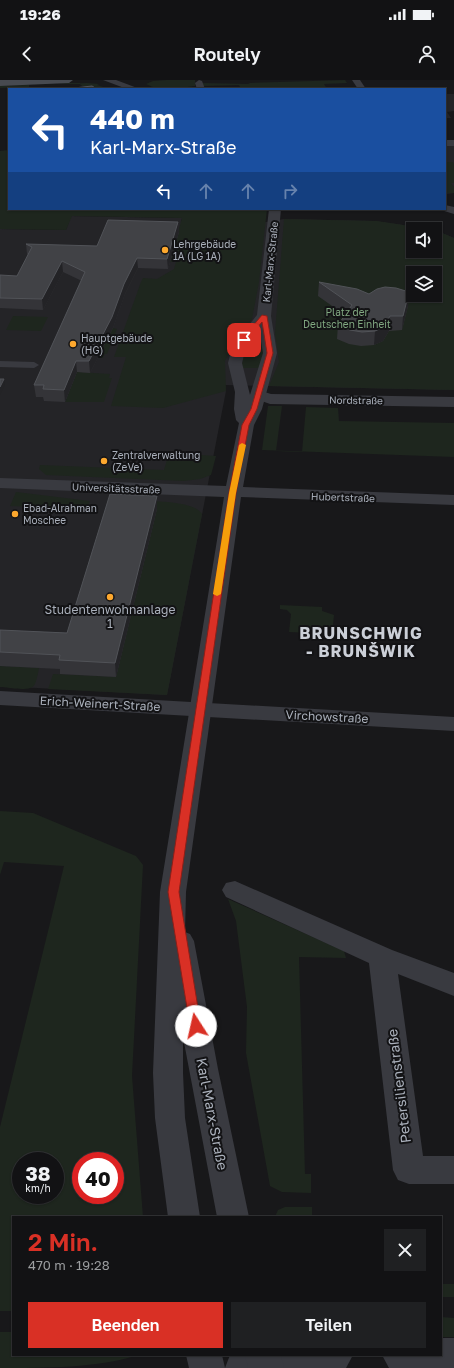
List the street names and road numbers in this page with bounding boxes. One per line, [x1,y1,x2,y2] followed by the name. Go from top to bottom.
[260,221,280,303] street label: Karl-Marx-Straße
[329,394,383,406] street label: Nordstraße
[72,480,161,496] street label: Universitätsstraße
[311,490,375,504] street label: Hubertstraße
[39,693,161,714] street label: Erich-Weinert-Straße
[285,707,369,726] street label: Virchowstraße
[383,1028,414,1144] street label: Petersilienstraße
[193,1056,232,1171] street label: Karl-Marx-Straße

